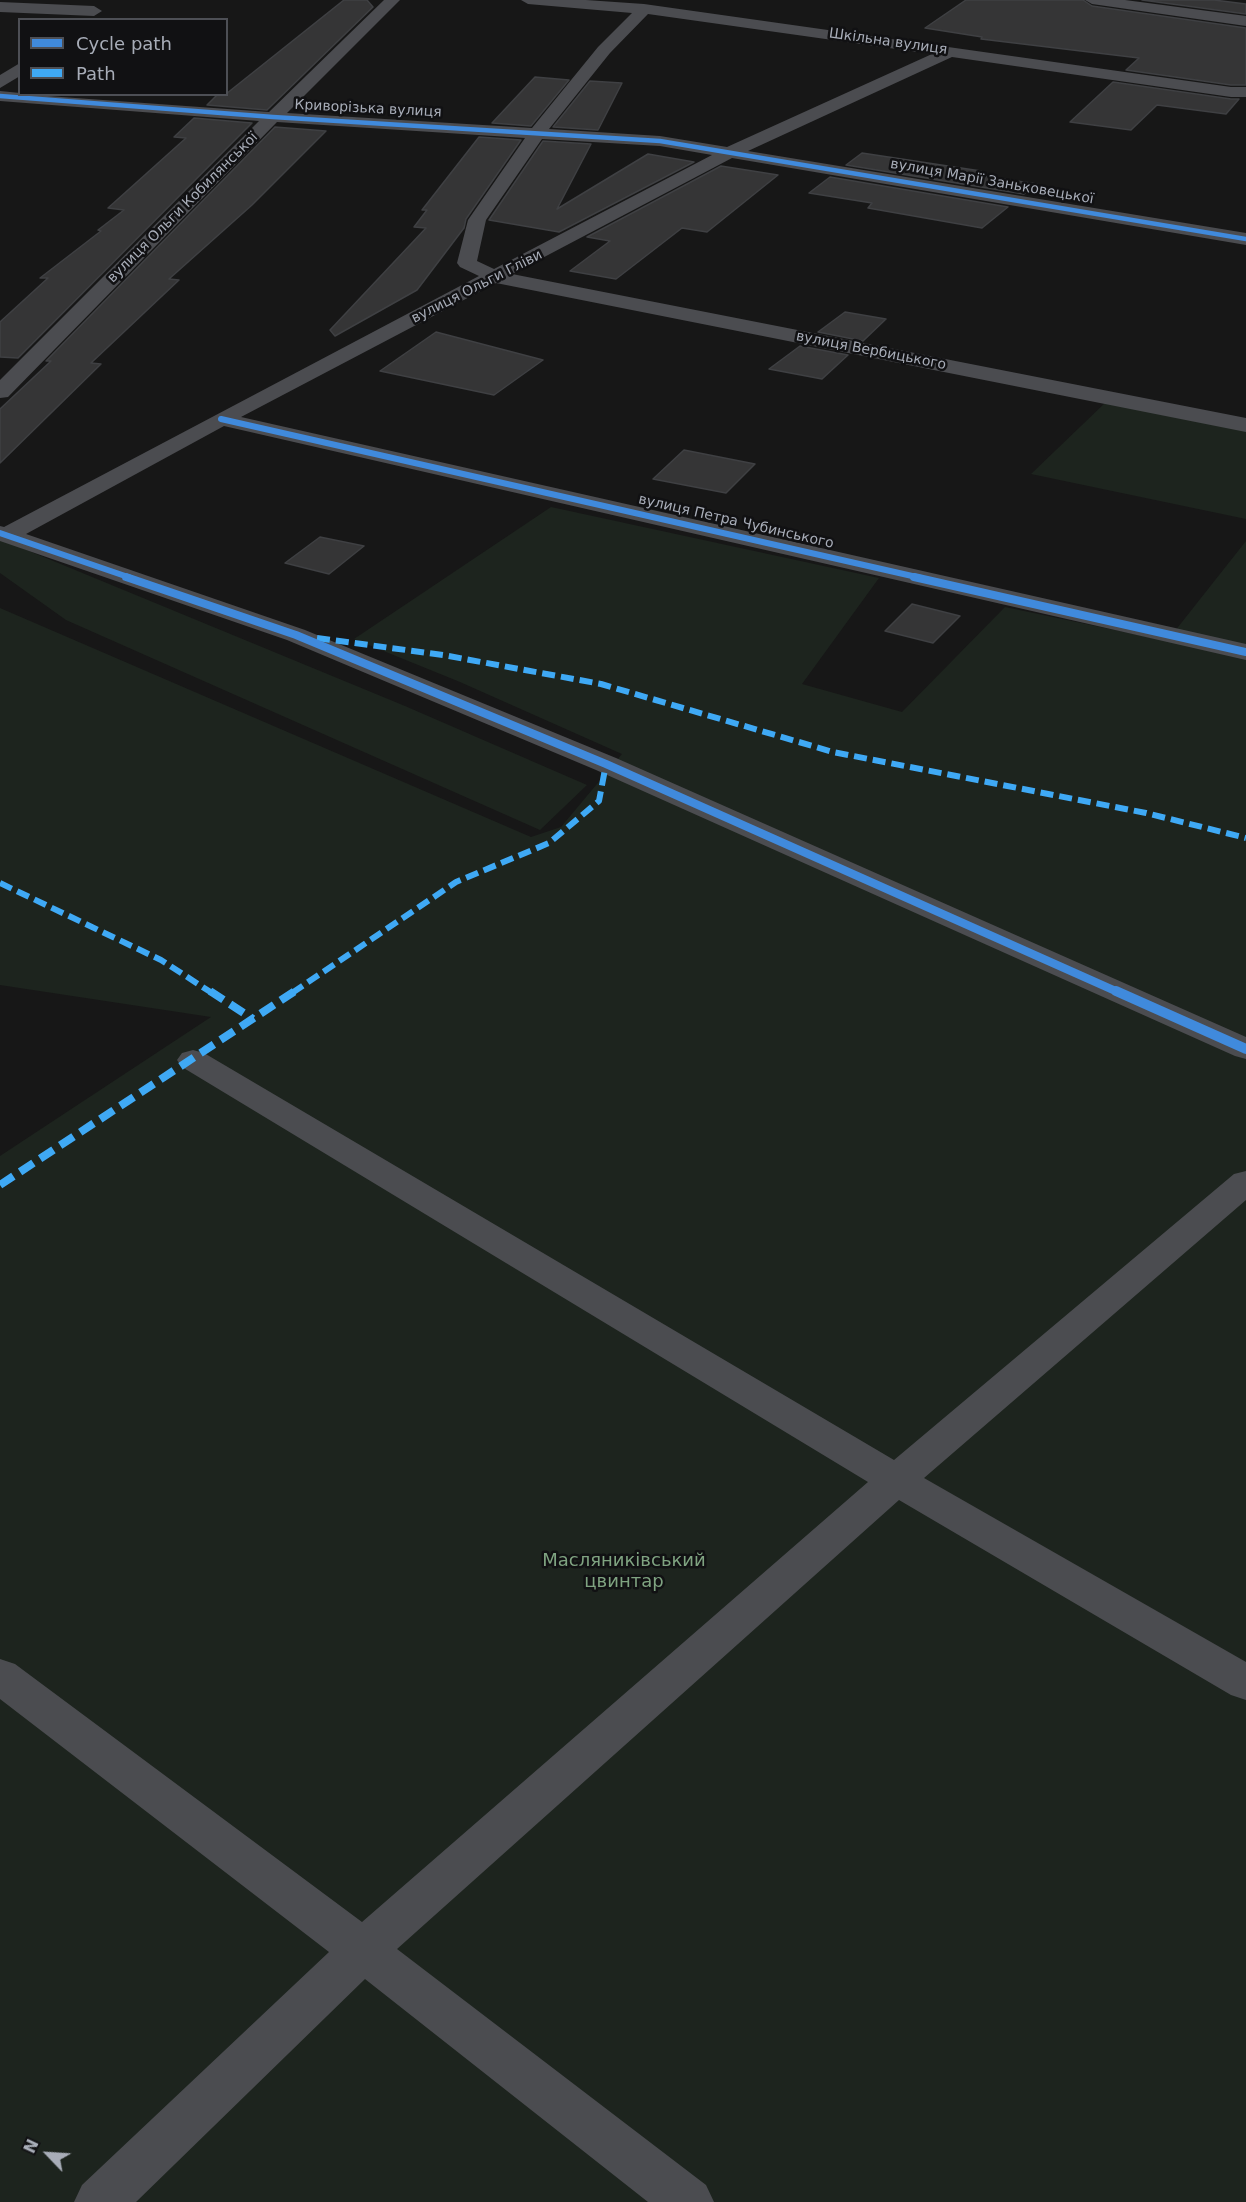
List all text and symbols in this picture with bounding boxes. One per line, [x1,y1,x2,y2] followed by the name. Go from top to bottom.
[18,18,228,96] legend
[828,25,948,59] street label: Шкільна вулиця
[76,33,172,54] text: Cycle path
[76,63,116,84] text: Path
[294,97,442,121] street label: Криворізька вулиця
[104,129,262,287] street label: вулиця Ольги Кобилянської
[889,156,1095,208] street label: вулиця Марії Заньковецької
[409,247,545,327] street label: вулиця Ольги Гліви
[795,328,947,374] street label: вулиця Вербицького
[637,491,835,553] street label: вулиця Петра Чубинського
[542,1550,706,1592] park label: Масляниківський цвинтар
[18,2124,78,2184] north arrow
[20,2136,43,2156] text: N

